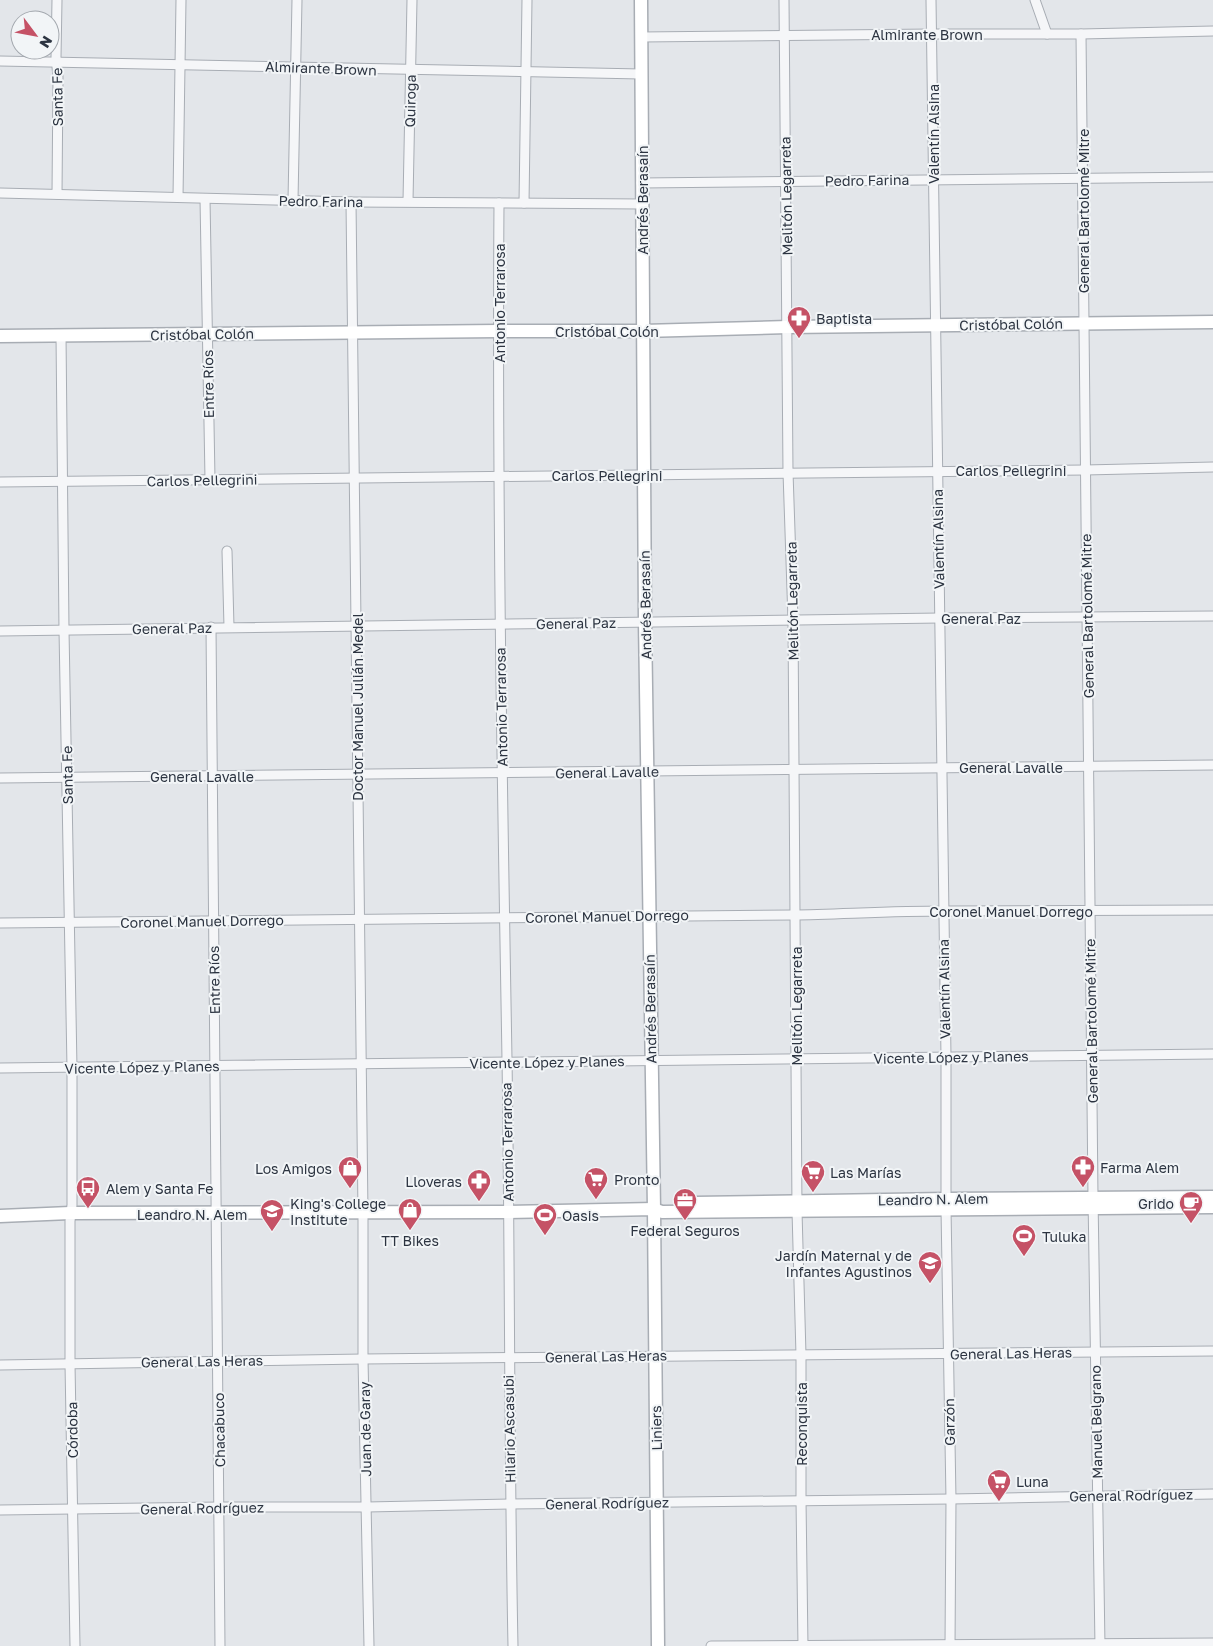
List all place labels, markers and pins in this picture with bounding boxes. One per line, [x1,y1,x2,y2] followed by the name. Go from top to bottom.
[786,305,812,339] pharmacy icon: Baptista
[816,310,872,327] place label: Baptista
[1070,1154,1096,1188] pharmacy icon: Farma Alem
[337,1155,363,1189] shop icon: Los Amigos
[800,1159,826,1193] supermarket icon: Las Marías
[1100,1159,1179,1176] place label: Farma Alem
[255,1160,332,1177] place label: Los Amigos
[830,1164,901,1181] place label: Las Marías
[583,1166,609,1200] supermarket icon: Pronto
[466,1168,492,1202] pharmacy icon: Lloveras
[614,1171,659,1188] place label: Pronto
[405,1173,462,1190] place label: Lloveras
[75,1175,101,1209] bus stop icon: Alem y Santa Fe
[106,1180,213,1197] place label: Alem y Santa Fe
[672,1187,698,1221] office icon: Federal Seguros
[1178,1190,1204,1224] cafe icon: Grido
[290,1195,386,1228] place label: King's College Institute
[1138,1195,1174,1212] place label: Grido
[397,1197,423,1231] shop icon: TT Bikes
[259,1198,285,1232] school or university icon: King's College Institute
[532,1202,558,1236] sports icon: Oasis
[562,1207,599,1224] place label: Oasis
[630,1222,740,1239] place label: Federal Seguros
[1011,1223,1037,1257] sports icon: Tuluka
[1042,1228,1087,1245] place label: Tuluka
[381,1232,439,1249] place label: TT Bikes
[775,1247,912,1280] place label: Jardín Maternal y de Infantes Agustinos
[917,1250,943,1284] school or university icon: Jardín Maternal y de Infantes Agustinos
[986,1468,1012,1502] supermarket icon: Luna
[1016,1473,1049,1490] place label: Luna

